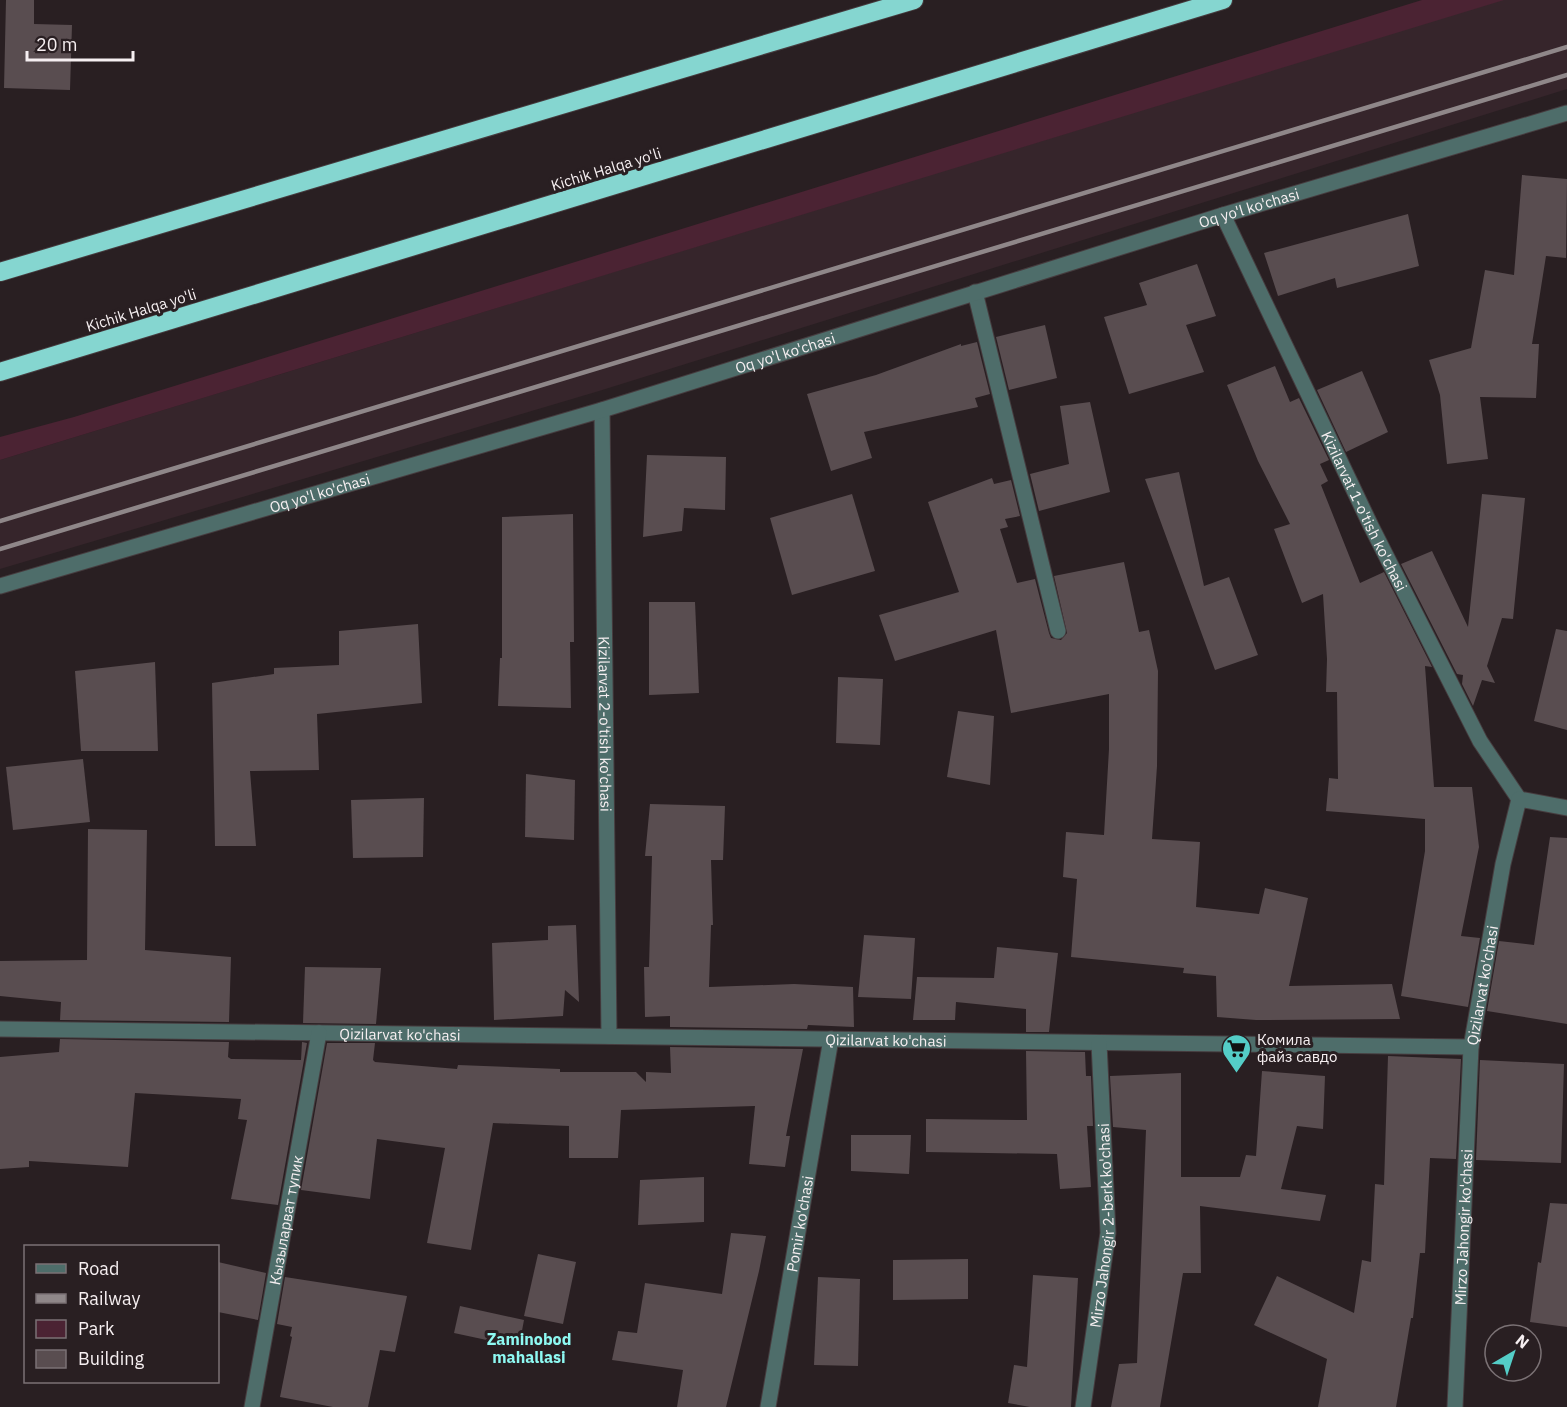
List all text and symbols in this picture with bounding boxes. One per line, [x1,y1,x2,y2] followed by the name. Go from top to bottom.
[27,24,134,62] scale bar
[36,33,78,56] text: 20 m
[549,143,663,195] street label: Kichik Halqa yo'li
[1196,183,1301,232] street label: Oq yo'l ko'chasi
[84,284,198,336] street label: Kichik Halqa yo'li
[733,328,837,377] street label: Oq yo'l ko'chasi
[1318,428,1412,594] street label: Kizilarvat 1-o'tish ko'chasi
[267,469,372,516] street label: Oq yo'l ko'chasi
[595,636,616,812] street label: Kizilarvat 2-o'tish ko'chasi
[1462,924,1502,1047] street label: Qizilarvat ko'chasi
[339,1024,461,1044] street label: Qizilarvat ko'chasi
[825,1030,947,1050] street label: Qizilarvat ko'chasi
[1257,1030,1337,1066] place label: Комила файз савдо
[1220,1032,1252,1074] supermarket icon: Комила файз савдо
[1085,1123,1118,1329] street label: Mirzo Jahongir 2-berk ko'chasi
[1450,1149,1476,1306] street label: Mirzo Jahongir ko'chasi
[265,1154,306,1286] street label: Кызыларват тупик
[782,1174,817,1273] street label: Pomir ko'chasi
[24,1245,219,1383] legend
[78,1257,119,1280] text: Road
[78,1287,140,1310] text: Railway
[78,1317,115,1340] text: Park
[1483,1323,1543,1383] north arrow
[487,1329,571,1367] district label: Zaminobod mahallasi
[1512,1330,1533,1353] text: N
[78,1347,145,1370] text: Building

